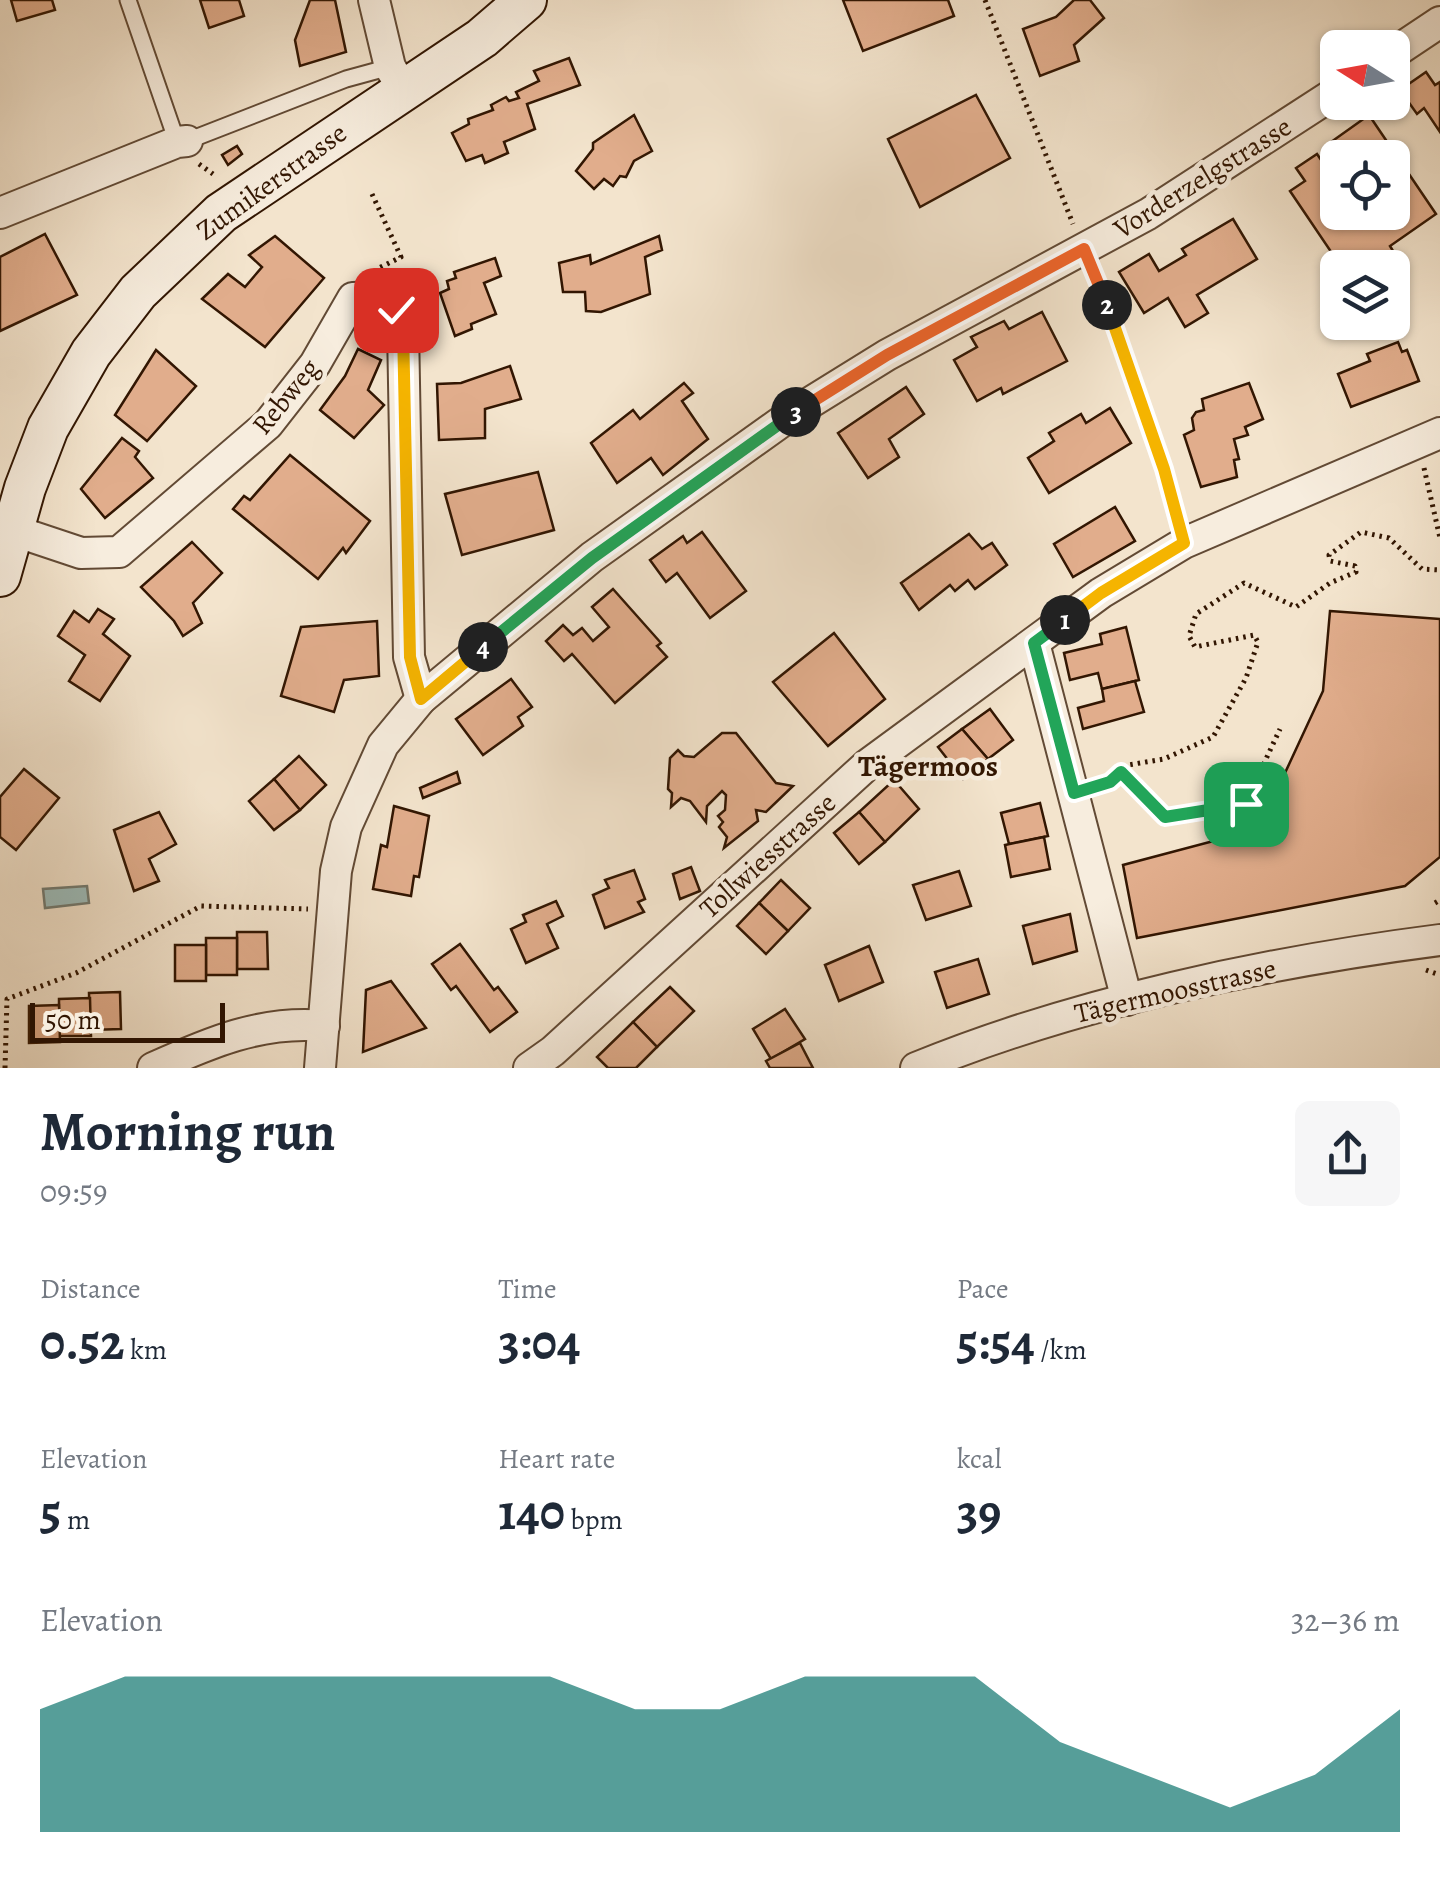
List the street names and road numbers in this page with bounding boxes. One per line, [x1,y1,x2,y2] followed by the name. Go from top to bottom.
[1106,108,1299,248] street label: Vorderzelgstrasse
[189,114,355,249] street label: Zumikerstrasse
[243,350,328,443] street label: Rebweg
[691,784,844,927] street label: Tollwiesstrasse
[1071,949,1280,1033] street label: Tägermoosstrasse

